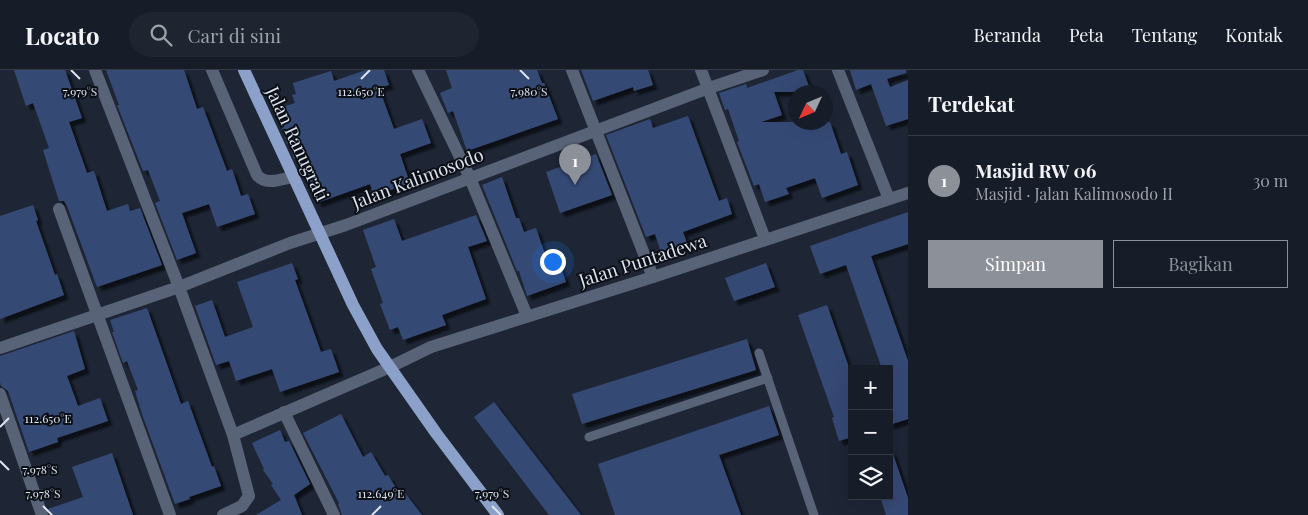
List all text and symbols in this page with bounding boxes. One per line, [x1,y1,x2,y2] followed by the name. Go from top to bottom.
[129,12,479,57] search box
[25,19,99,51] text: Locato
[147,21,175,49] icon: search
[187,22,281,48] text: Cari di sini
[973,23,1041,47] text: Beranda
[1069,23,1104,47] text: Peta
[1132,23,1197,47] text: Tentang
[1225,23,1283,47] text: Kontak
[260,82,335,205] street label: Jalan Ranugrati
[63,83,97,99] text: 7.979°S
[338,83,384,99] text: 112.650°E
[510,83,548,99] text: 7.980°S
[788,85,833,130] north arrow
[928,89,1015,117] text: Terdekat
[348,142,487,215] street label: Jalan Kalimosodo
[559,144,591,185] pin: 1
[975,157,1096,183] text: Masjid RW 06
[941,170,947,191] text: 1
[1253,170,1288,191] text: 30 m
[975,183,1173,204] text: Masjid · Jalan Kalimosodo II
[575,228,710,292] street label: Jalan Puntadewa
[928,240,1103,288] button: Simpan
[1113,240,1288,288] button: Bagikan
[540,249,566,275] your location
[848,365,893,500] map controls
[848,365,893,410] button: +
[25,410,71,426] text: 112.650°E
[848,410,893,455] button: −
[848,455,893,500] button: layers
[22,461,58,477] text: 7.978°S
[25,485,61,501] text: 7.978°S
[358,485,404,501] text: 112.649°E
[475,485,509,501] text: 7.979°S

